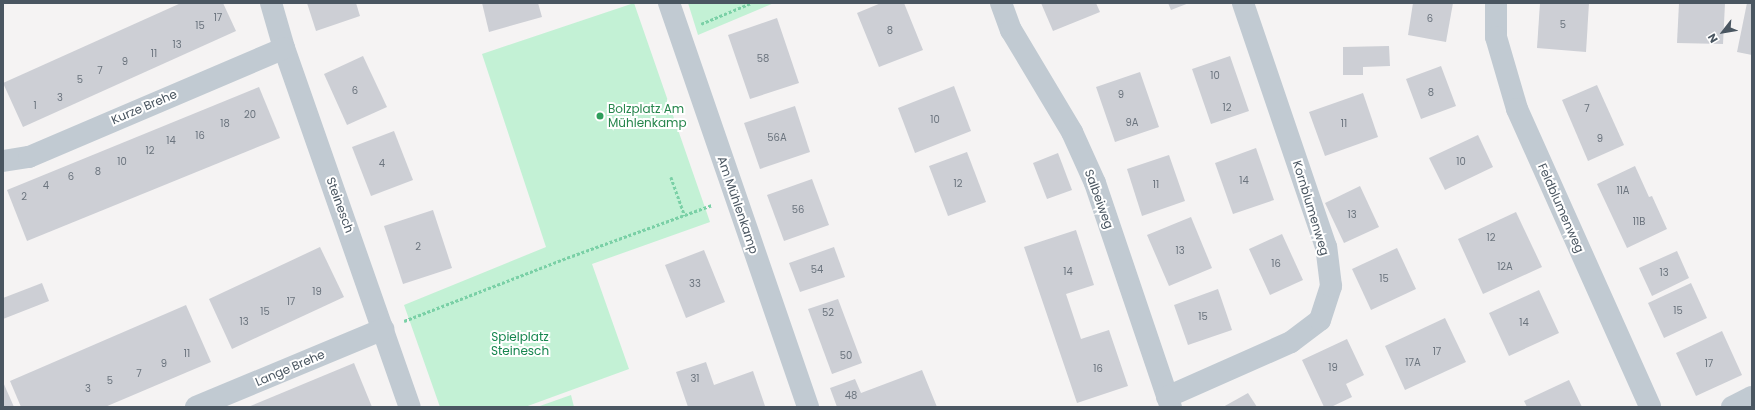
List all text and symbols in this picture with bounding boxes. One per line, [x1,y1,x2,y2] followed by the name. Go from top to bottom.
[214,12,222,24] house number: 17
[1703,12,1743,52] north arrow
[1427,13,1433,25] house number: 6
[1560,19,1566,31] house number: 5
[195,20,205,32] house number: 15
[887,25,893,37] house number: 8
[1704,31,1722,46] text: N
[172,39,182,51] house number: 13
[151,48,157,60] house number: 11
[757,53,769,65] house number: 58
[122,56,128,68] house number: 9
[97,65,103,77] house number: 7
[1210,70,1220,82] house number: 10
[77,74,83,86] house number: 5
[352,85,358,97] house number: 6
[109,87,179,127] street label: Kurze Brehe
[1428,87,1434,99] house number: 8
[1118,89,1124,101] house number: 9
[57,92,63,104] house number: 3
[33,100,37,112] house number: 1
[608,102,687,130] place label: Bolzplatz Am Mühlenkamp
[1223,102,1231,114] house number: 12
[1584,103,1590,115] house number: 7
[244,109,256,121] house number: 20
[595,111,605,121] marker: Bolzplatz Am Mühlenkamp
[930,114,940,126] house number: 10
[1125,117,1139,129] house number: 9A
[220,118,230,130] house number: 18
[1341,118,1347,130] house number: 11
[195,130,205,142] house number: 16
[767,132,787,144] house number: 56A
[1597,133,1603,145] house number: 9
[166,135,176,147] house number: 14
[146,145,154,157] house number: 12
[715,154,761,256] street label: Am Mühlenkamp
[117,156,127,168] house number: 10
[1456,156,1466,168] house number: 10
[379,158,385,170] house number: 4
[1290,159,1332,257] street label: Kornblumenweg
[1535,161,1587,255] street label: Feldblumenweg
[95,166,101,178] house number: 8
[1082,167,1116,231] street label: Salbeiweg
[68,171,74,183] house number: 6
[323,175,357,235] street label: Steinesch
[1239,175,1249,187] house number: 14
[954,178,962,190] house number: 12
[1153,179,1159,191] house number: 11
[43,180,49,192] house number: 4
[1616,185,1630,197] house number: 11A
[21,191,27,203] house number: 2
[792,204,804,216] house number: 56
[1347,209,1357,221] house number: 13
[1633,216,1645,228] house number: 11B
[1487,232,1495,244] house number: 12
[415,241,421,253] house number: 2
[1175,245,1185,257] house number: 13
[1271,258,1281,270] house number: 16
[1497,261,1513,273] house number: 12A
[811,264,823,276] house number: 54
[1063,266,1073,278] house number: 14
[1659,267,1669,279] house number: 13
[1379,273,1389,285] house number: 15
[689,278,701,290] house number: 33
[312,286,322,298] house number: 19
[287,296,295,308] house number: 17
[1673,305,1683,317] house number: 15
[260,306,270,318] house number: 15
[822,307,834,319] house number: 52
[1198,311,1208,323] house number: 15
[239,316,249,328] house number: 13
[1519,317,1529,329] house number: 14
[491,330,549,358] park label: Spielplatz Steinesch
[1433,346,1441,358] house number: 17
[253,347,327,389] street label: Lange Brehe
[184,348,190,360] house number: 11
[840,350,852,362] house number: 50
[1405,357,1421,369] house number: 17A
[161,358,167,370] house number: 9
[1705,358,1713,370] house number: 17
[1328,362,1338,374] house number: 19
[1093,363,1103,375] house number: 16
[136,368,142,380] house number: 7
[690,373,700,385] house number: 31
[107,375,113,387] house number: 5
[85,383,91,395] house number: 3
[845,390,857,402] house number: 48

